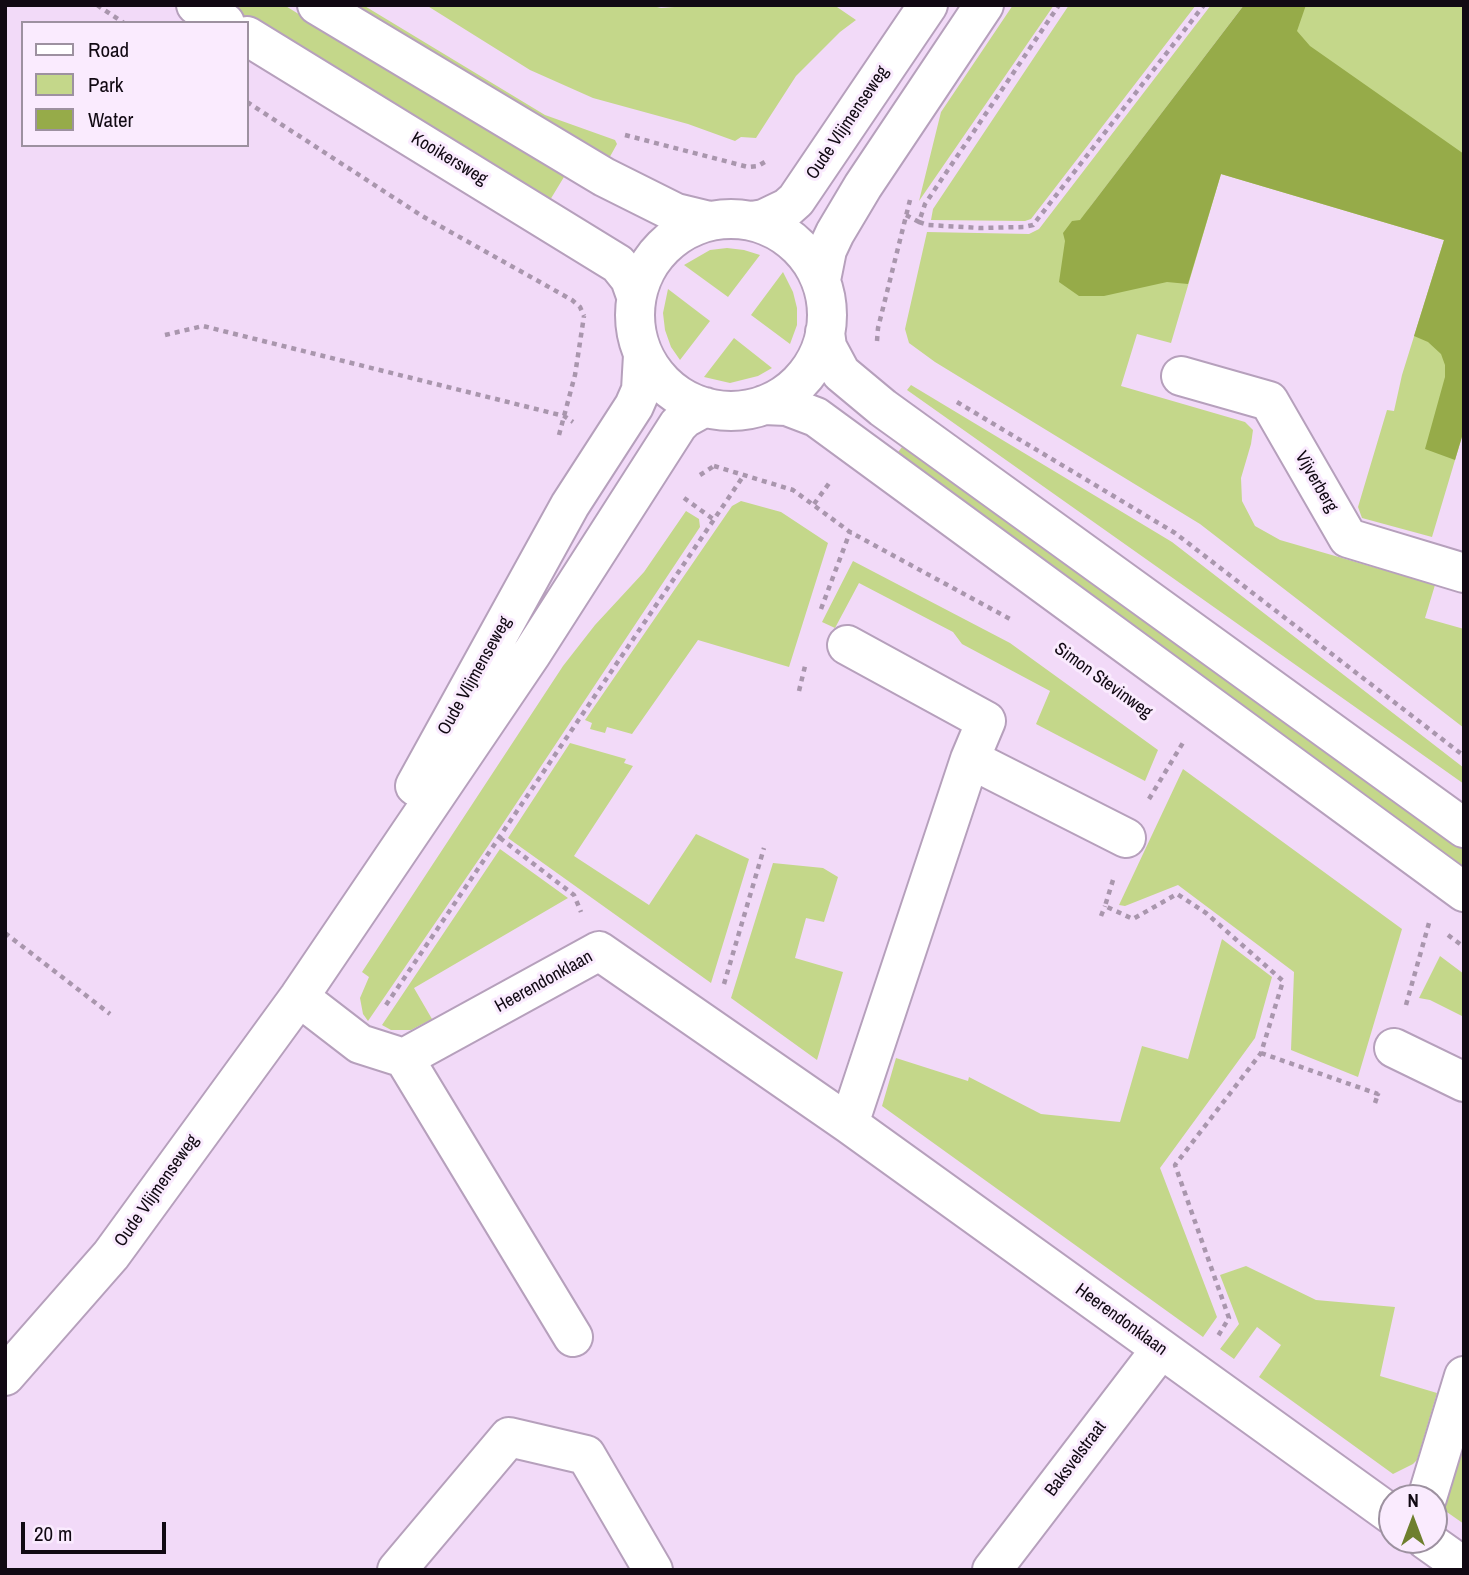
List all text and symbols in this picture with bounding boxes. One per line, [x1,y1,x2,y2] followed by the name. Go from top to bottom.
[21,21,248,147] legend
[88,35,129,64] text: Road
[802,62,894,184] street label: Oude Vlijmenseweg
[88,70,123,99] text: Park
[88,105,133,134] text: Water
[407,128,491,190] street label: Kooikersweg
[1290,448,1342,516] street label: Vijverberg
[434,613,516,739] street label: Oude Vlijmenseweg
[1050,638,1156,724] street label: Simon Stevinweg
[491,946,597,1018] street label: Heerendonklaan
[110,1131,204,1251] street label: Oude Vlijmenseweg
[1071,1279,1171,1361] street label: Heerendonklaan
[1041,1417,1111,1501] street label: Baksvelstraat
[1378,1484,1448,1554] north arrow
[1407,1487,1419,1513] text: N
[24,1508,170,1552] scale bar
[34,1519,72,1548] text: 20 m

